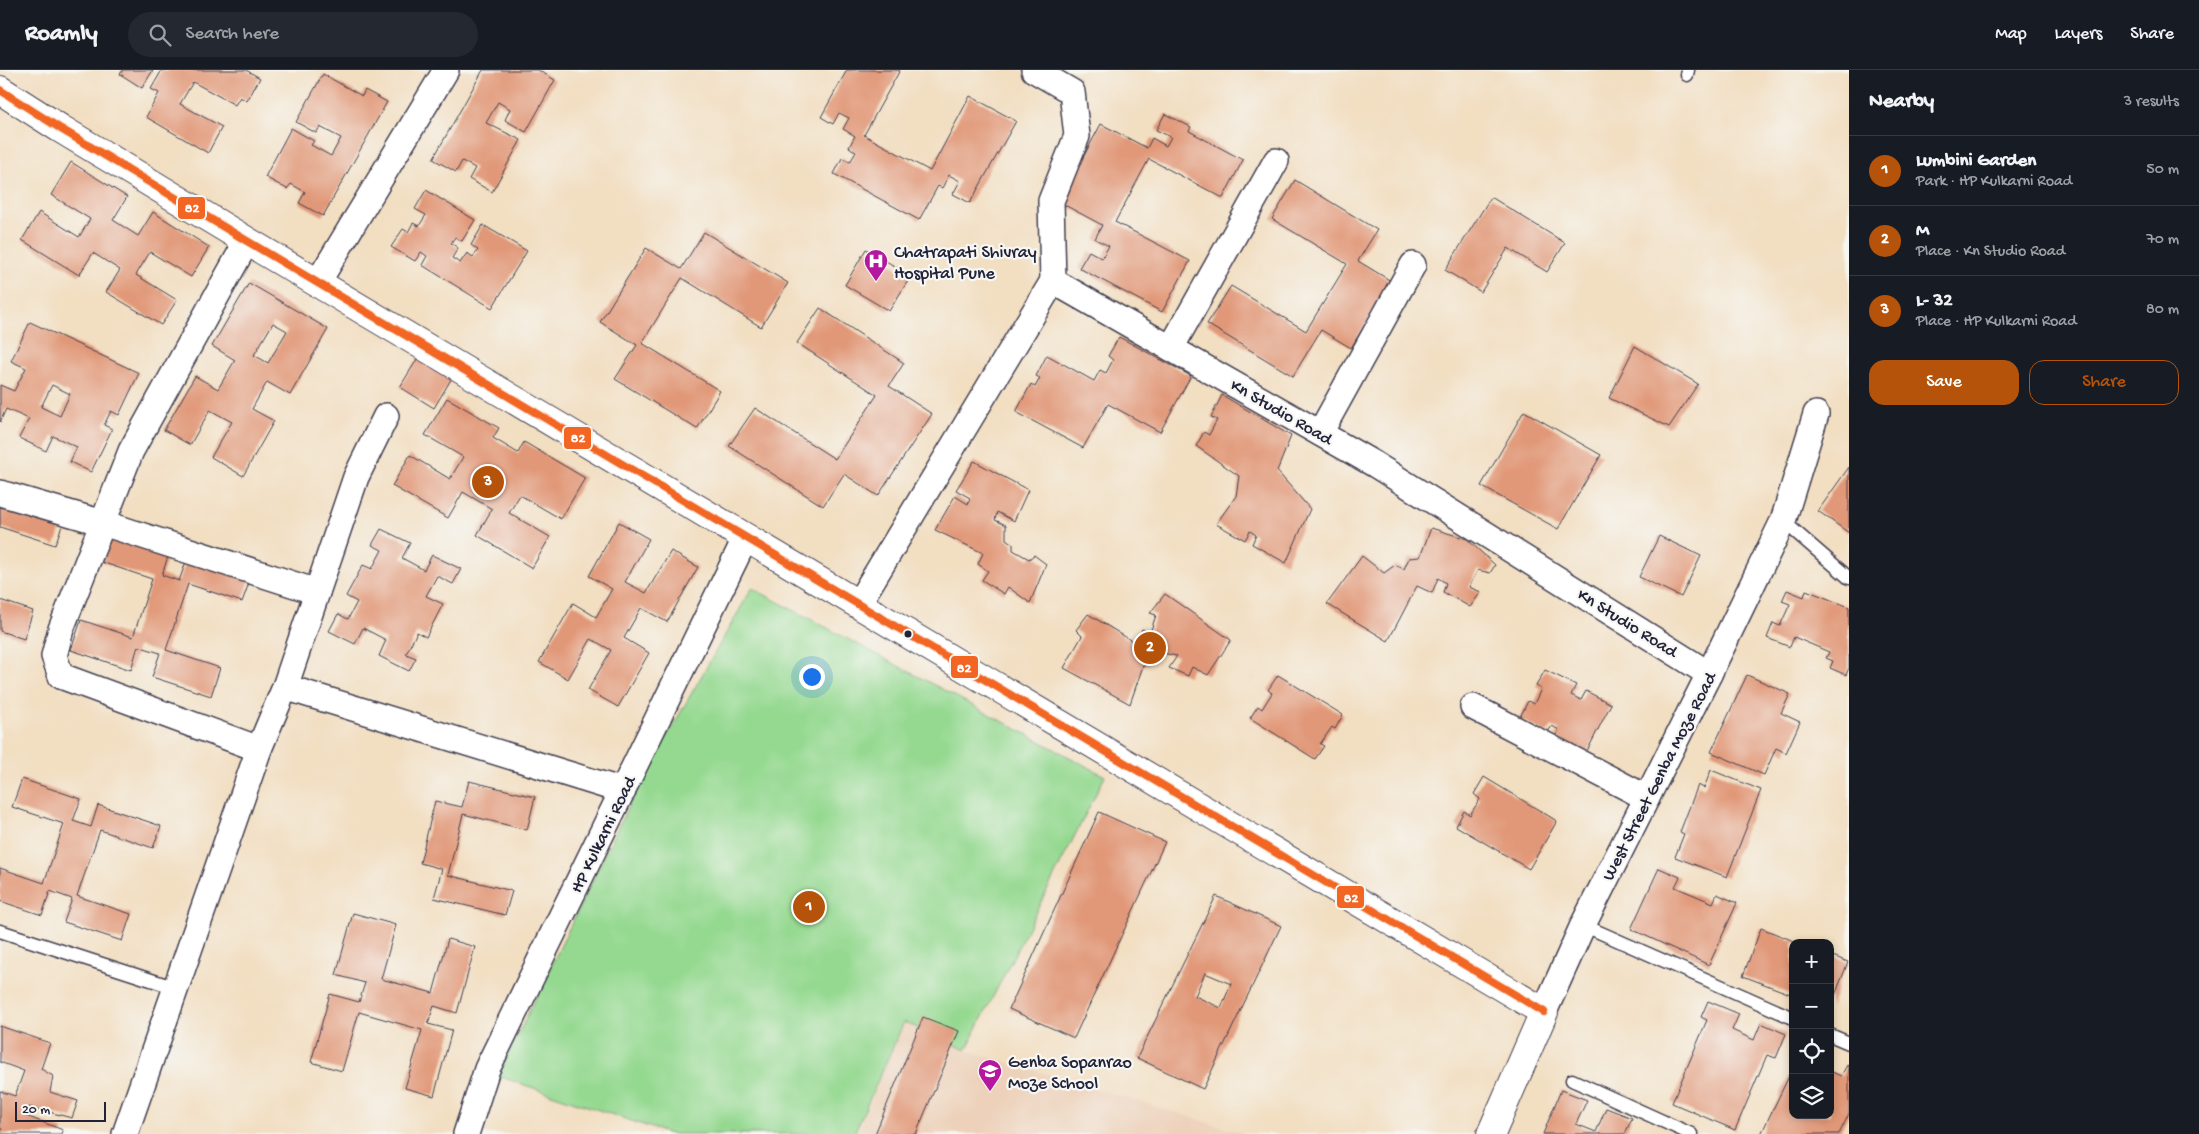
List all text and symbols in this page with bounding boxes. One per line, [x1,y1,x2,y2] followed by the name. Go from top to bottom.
[128,12,478,57] search box
[25,20,98,49] text: Roamly
[146,21,174,49] icon: search
[186,23,279,46] text: Search here
[1995,24,2027,45] text: Map
[2055,24,2102,45] text: Layers
[2130,24,2174,45] text: Share
[1869,90,1934,115] text: Nearby
[2124,93,2179,112] text: 3 results
[1916,150,2036,173] text: Lumbini Garden
[1882,161,1888,180] text: 1
[2146,161,2179,180] text: 50 m
[1916,173,2072,192] text: Park · HP Kulkarni Road
[177,196,206,220] line badge: 82
[185,201,199,218] text: 82
[1916,220,1929,243] text: M
[1881,231,1889,250] text: 2
[2146,231,2179,250] text: 70 m
[894,243,1037,285] place label: Chatrapati Shivray Hospital Pune
[1916,243,2065,262] text: Place · Kn Studio Road
[863,248,889,282] hospital icon: Chatrapati Shivray Hospital Pune
[1916,290,1953,313] text: L- 32
[1881,301,1889,320] text: 3
[2146,301,2179,320] text: 80 m
[1916,313,2077,332] text: Place · HP Kulkarni Road
[1869,360,2019,405] button: Save
[2029,360,2179,405] button: Share
[1226,376,1337,452] street label: Kn Studio Road
[563,426,592,450] line badge: 82
[571,431,585,448] text: 82
[472,463,504,501] pin: 3
[1573,585,1682,664] street label: Kn Studio Road
[903,629,913,639] unlabelled marker
[1134,629,1166,667] pin: 2
[950,655,979,679] line badge: 82
[957,661,971,678] text: 82
[799,664,825,690] your location
[1599,668,1723,885] street label: West Street Genba Moze Road
[567,772,642,897] street label: HP Kulkarni Road
[1336,885,1365,909] line badge: 82
[793,888,825,926] pin: 1
[1344,891,1358,908] text: 82
[1789,939,1834,1119] map controls
[1789,939,1834,984] button: +
[1789,984,1834,1029] button: −
[1789,1029,1834,1074] button: locate
[1008,1053,1132,1095] place label: Genba Sopanrao Moze School
[977,1058,1003,1092] school or university icon: Genba Sopanrao Moze School
[1789,1074,1834,1119] button: layers
[15,1099,106,1122] scale bar
[22,1102,50,1119] text: 20 m

